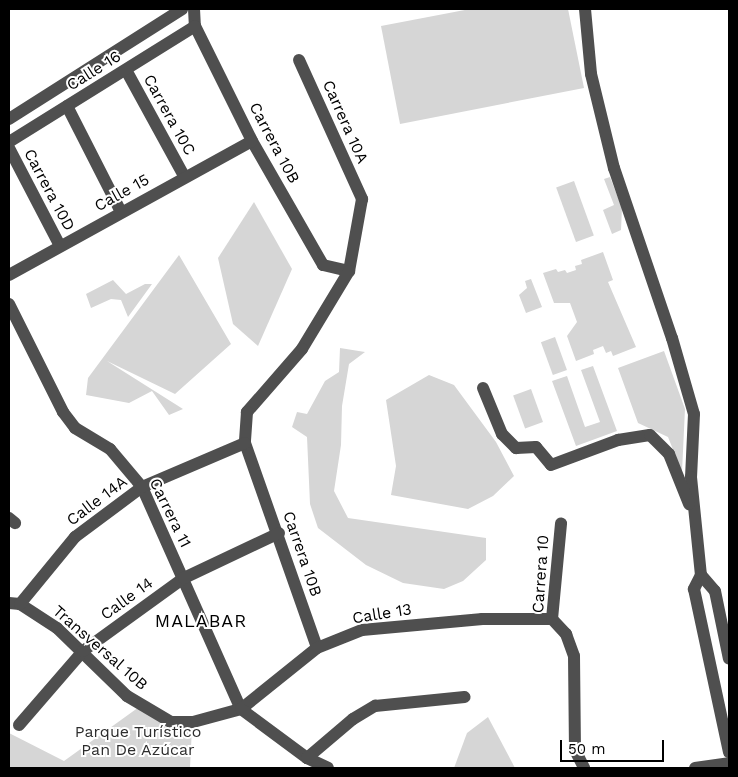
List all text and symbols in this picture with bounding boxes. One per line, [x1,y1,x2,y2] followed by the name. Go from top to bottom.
[63,47,125,95] street label: Calle 16
[139,71,199,159] street label: Carrera 10C
[318,77,372,167] street label: Carrera 10A
[245,99,303,187] street label: Carrera 10B
[19,145,79,235] street label: Carrera 10D
[91,170,153,216] street label: Calle 15
[63,472,131,530] street label: Calle 14A
[145,475,195,551] street label: Carrera 11
[278,509,326,599] street label: Carrera 10B
[529,534,553,614] street label: Carrera 10
[97,573,157,625] street label: Calle 14
[351,600,413,628] street label: Calle 13
[48,601,152,695] street label: Transversal 10B
[154,610,248,632] district label: MALABAR
[75,722,201,760] park label: Parque Turístico Pan De Azúcar
[563,730,667,762] scale bar
[568,740,605,758] text: 50 m

